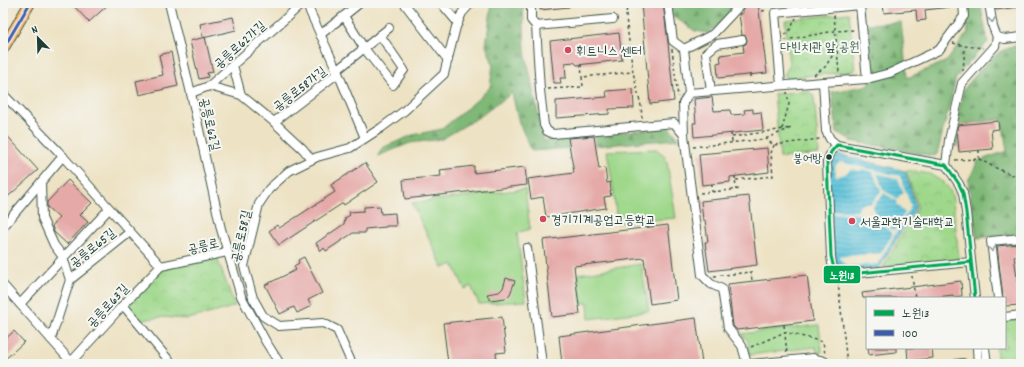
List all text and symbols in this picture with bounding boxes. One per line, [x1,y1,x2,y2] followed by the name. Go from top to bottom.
[210,17,271,74] street label: 공릉로62가길
[987,17,996,24] one-way arrow
[18,18,58,58] north arrow
[29,22,41,39] text: N
[780,39,860,58] park label: 다빈치관 앞 공원
[576,43,642,62] place label: 휘트니스 센터
[563,45,573,55] marker: 휘트니스 센터
[270,63,331,117] street label: 공릉로58가길
[193,96,224,153] street label: 공릉로62길
[793,151,822,168] place label: 붕어방
[824,152,834,162] marker: 붕어방
[228,209,257,264] street label: 공릉로58길
[551,212,656,231] place label: 경기기계공업고등학교
[538,214,548,224] marker: 경기기계공업고등학교
[860,214,954,233] place label: 서울과학기술대학교
[847,216,857,226] marker: 서울과학기술대학교
[67,224,121,273] street label: 공릉로65길
[186,235,221,260] street label: 공릉로
[987,246,996,252] one-way arrow
[823,265,861,284] line badge: 노원13
[830,269,855,285] text: 노원13
[83,280,134,333] street label: 공릉로63길
[866,297,1006,349] legend
[902,306,929,323] text: 노원13
[902,326,918,343] text: 100

